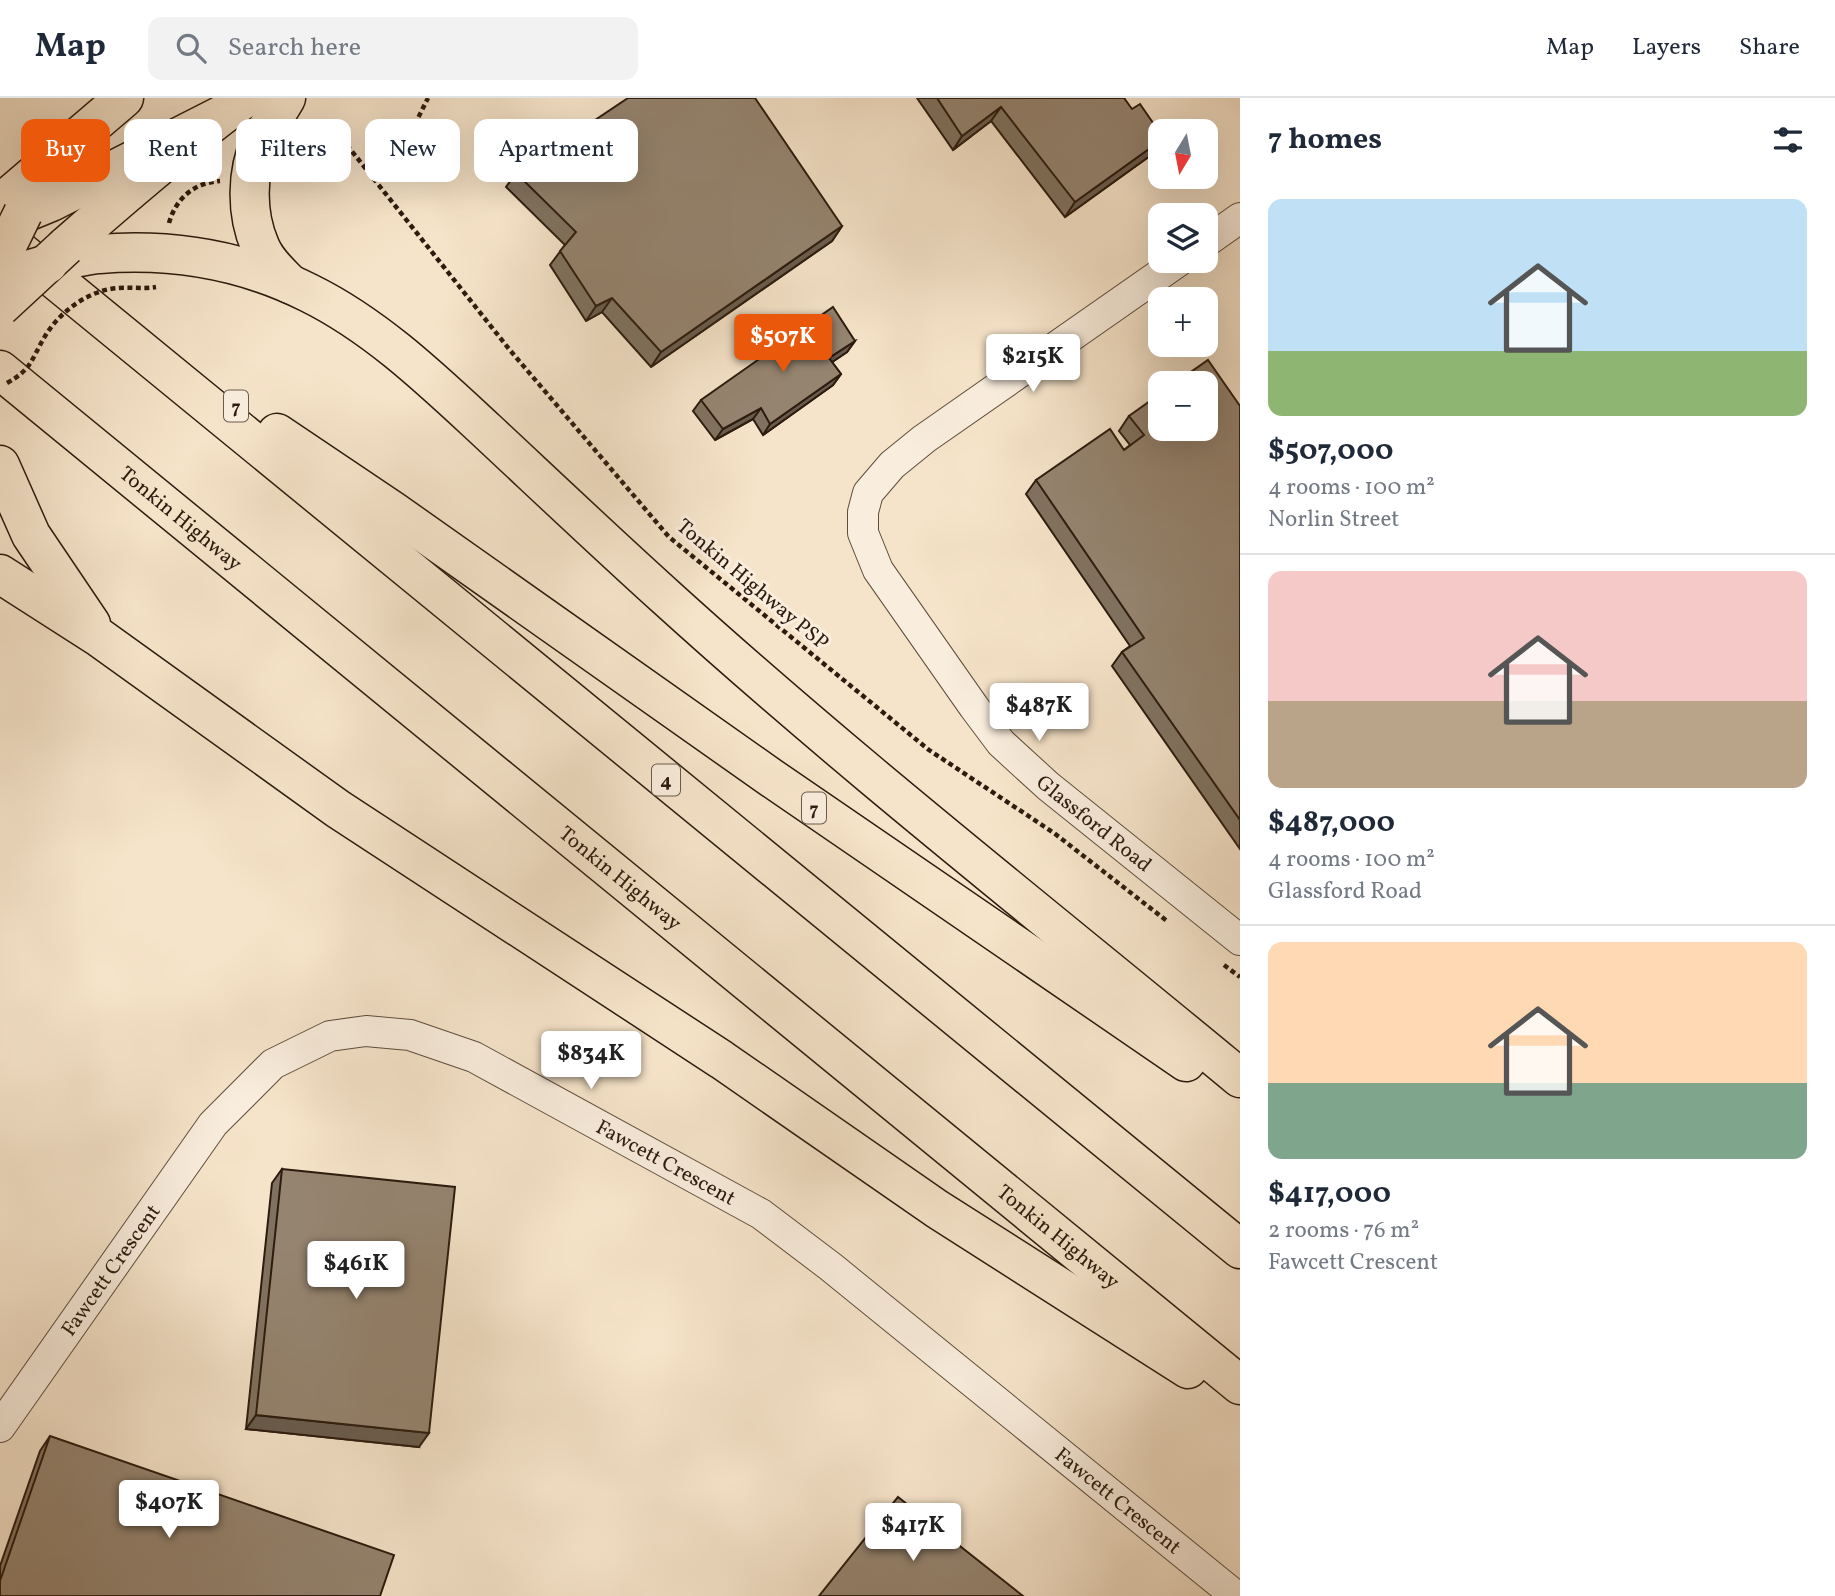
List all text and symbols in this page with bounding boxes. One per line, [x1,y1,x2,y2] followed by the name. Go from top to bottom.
[148,17,638,80] search box
[35,25,106,71] text: Map
[172,29,210,67] icon: search
[228,30,361,66] text: Search here
[1546,31,1594,65] text: Map
[1632,31,1701,65] text: Layers
[1739,31,1800,65] text: Share
[21,119,110,182] chip: Buy
[124,119,222,182] chip: Rent
[236,119,351,182] chip: Filters
[365,119,460,182] chip: New
[474,119,638,182] chip: Apartment
[1148,119,1218,189] north arrow
[1148,119,1218,441] map controls
[1268,119,1382,161] text: 7 homes
[1769,121,1807,159] icon: filters
[1148,203,1218,273] button: layers
[1475,245,1601,371] icon: home
[1148,287,1218,357] button: +
[734,314,832,374] pin: $507K
[750,321,816,353] text: $507K
[984,334,1082,394] pin: $215K
[1002,341,1064,373] text: $215K
[1148,371,1218,441] button: −
[224,390,248,422] road number: 7
[1268,430,1393,472] text: $507,000
[112,460,248,579] street label: Tonkin Highway
[1268,472,1435,504] text: 4 rooms · 100 m²
[1268,504,1399,536] text: Norlin Street
[670,513,834,658] street label: Tonkin Highway PSP
[1475,617,1601,743] icon: home
[990,684,1088,743] pin: $487K
[1006,690,1072,722] text: $487K
[652,764,680,796] road number: 4
[1029,769,1157,880] street label: Glassford Road
[802,792,826,824] road number: 7
[1268,802,1395,844] text: $487,000
[552,820,688,939] street label: Tonkin Highway
[1268,844,1435,876] text: 4 rooms · 100 m²
[1268,876,1422,908] text: Glassford Road
[1475,988,1601,1114] icon: home
[542,1032,640,1091] pin: $834K
[557,1038,625,1070] text: $834K
[590,1113,741,1213] street label: Fawcett Crescent
[1268,1173,1391,1215] text: $417,000
[990,1179,1126,1297] street label: Tonkin Highway
[55,1199,168,1343] street label: Fawcett Crescent
[1268,1215,1419,1247] text: 2 rooms · 76 m²
[307,1242,405,1301] pin: $461K
[1268,1247,1438,1279] text: Fawcett Crescent
[323,1248,389,1280] text: $461K
[1048,1441,1187,1562] street label: Fawcett Crescent
[120,1480,218,1540] pin: $407K
[135,1487,203,1519] text: $407K
[864,1504,962,1563] pin: $417K
[881,1510,945,1542] text: $417K

